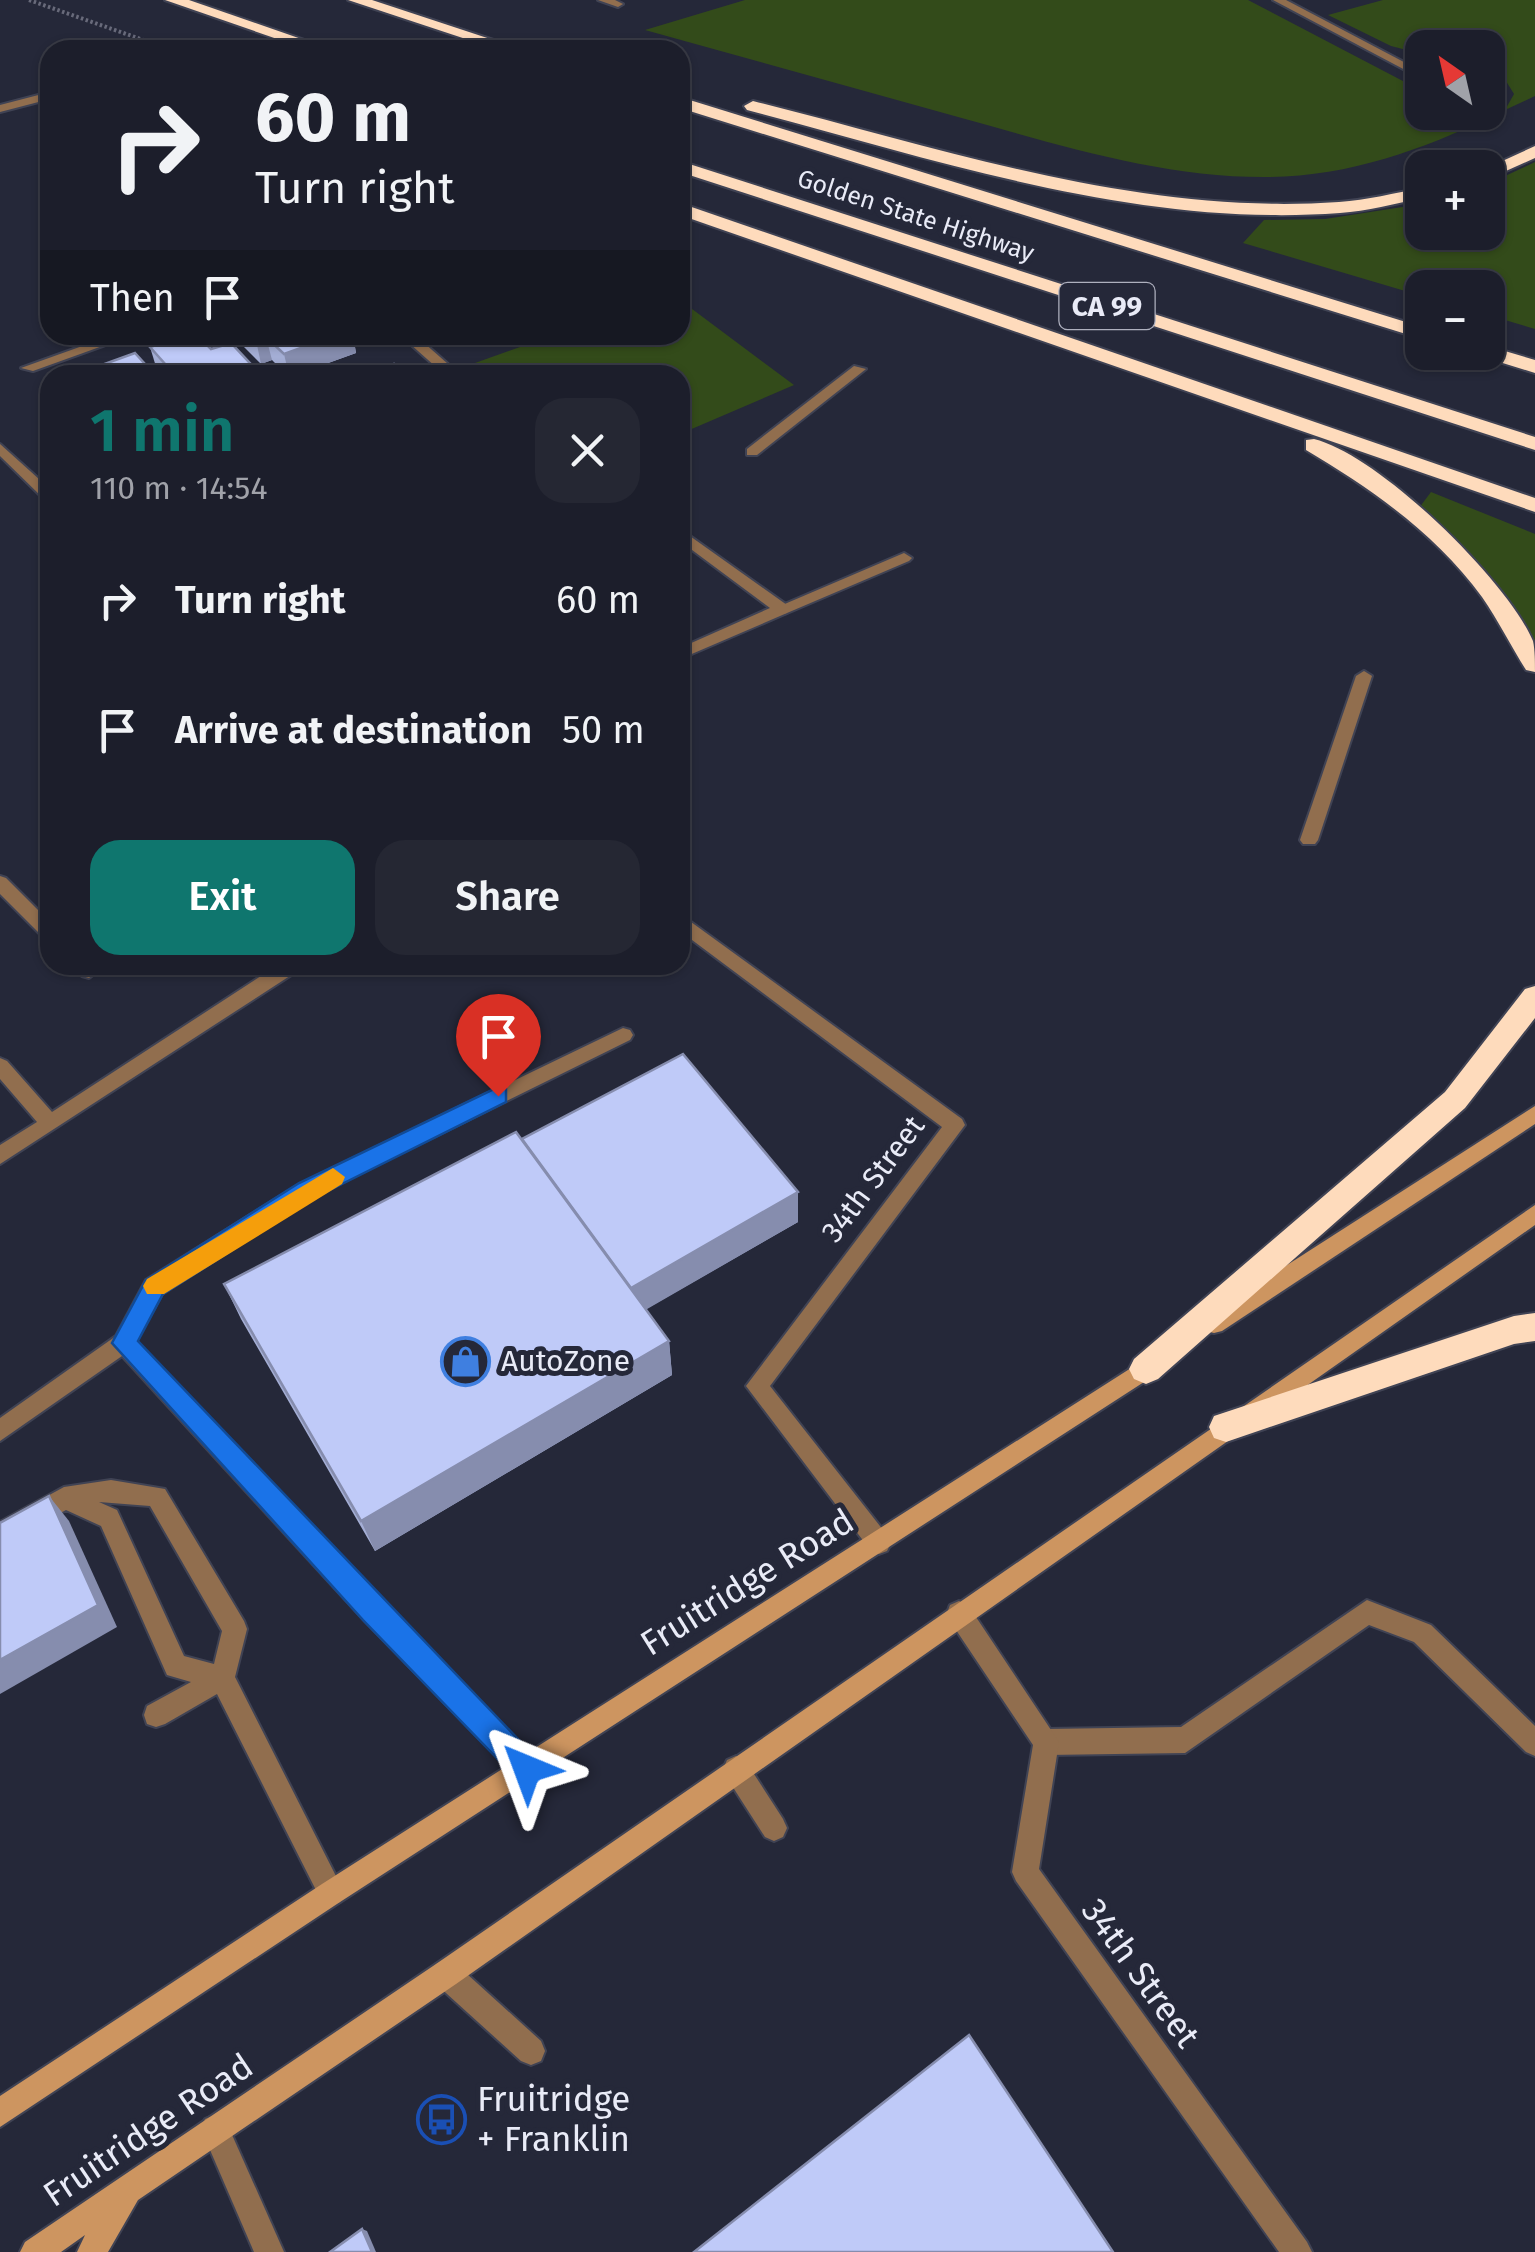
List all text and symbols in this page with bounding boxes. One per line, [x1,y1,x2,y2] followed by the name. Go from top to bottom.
[1405,30,1505,130] north arrow
[1405,30,1505,370] map controls
[255,76,411,160] text: 60 m
[90,80,220,210] icon: right
[1405,150,1505,250] button: +
[255,161,454,215] text: Turn right
[793,163,1039,269] street label: Golden State Highway
[195,270,250,325] icon: arrive
[1405,270,1505,370] button: −
[90,275,175,321] text: Then
[1060,283,1154,329] road number: CA 99
[90,395,235,467] text: 1 min
[535,398,640,503] button: close
[90,469,267,507] text: 110 m · 14:54
[90,573,145,628] icon: right
[175,577,345,623] text: Turn right
[556,577,640,623] text: 60 m
[90,703,145,758] icon: arrive
[175,707,532,753] text: Arrive at destination
[562,707,645,753] text: 50 m
[90,840,355,955] button: Exit
[375,840,640,955] button: Share
[456,994,541,1097] pin
[471,1009,526,1064] icon: arrive
[814,1109,932,1249] street label: 34th Street
[440,1335,492,1387] shop icon: AutoZone
[501,1343,630,1379] place label: AutoZone
[633,1500,861,1664] street label: Fruitridge Road
[475,1717,579,1821] position arrow
[1073,1891,1209,2056] street label: 34th Street
[35,2045,261,2215] street label: Fruitridge Road
[477,2078,630,2160] place label: Fruitridge + Franklin
[416,2093,468,2145] bus stop icon: Fruitridge + Franklin

